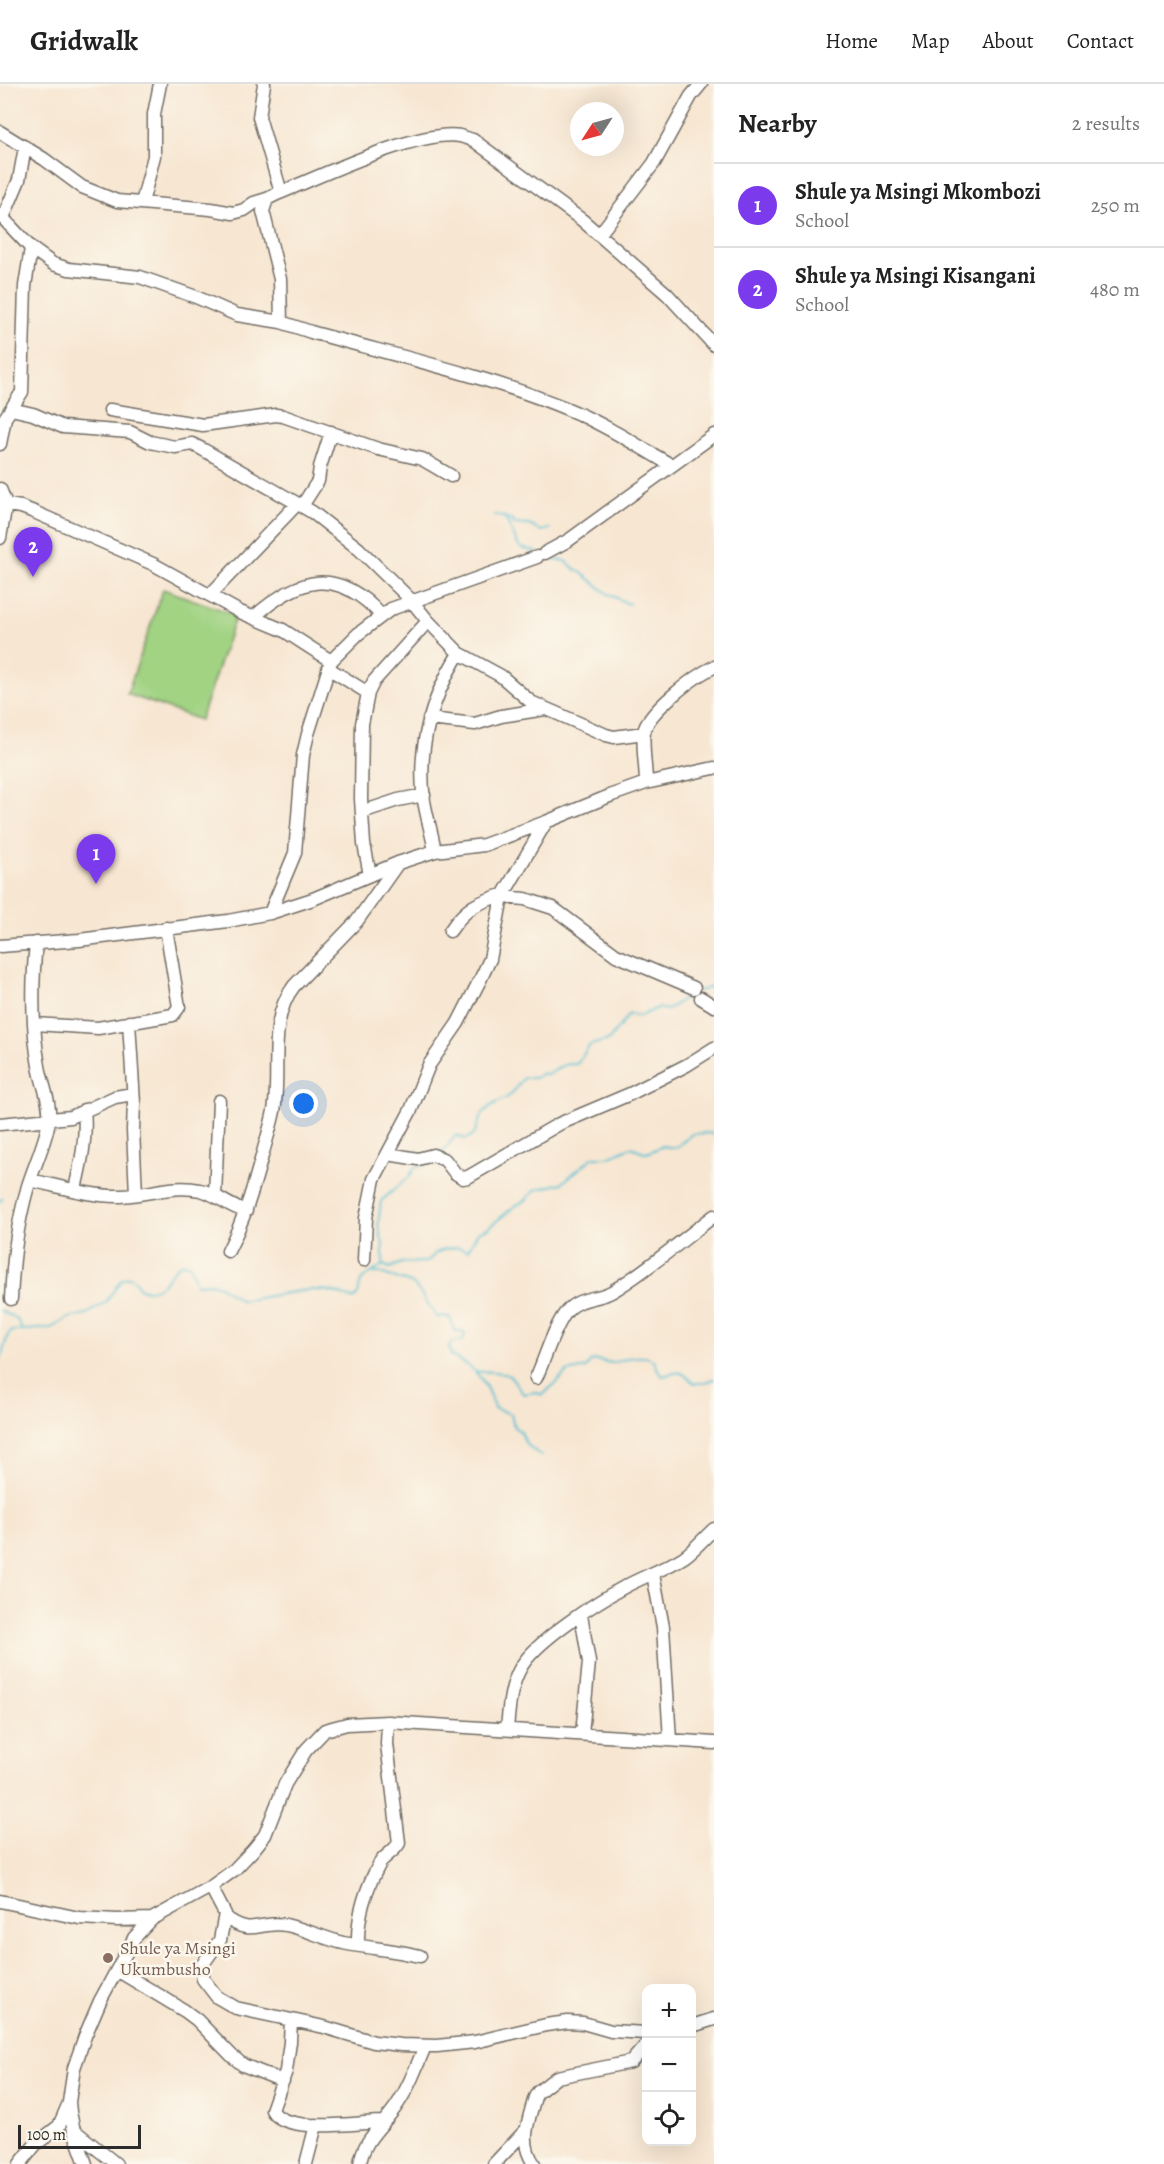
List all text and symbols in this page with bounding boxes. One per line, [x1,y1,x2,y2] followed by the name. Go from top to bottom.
[30,22,138,60] text: Gridwalk
[825,27,878,55] text: Home
[911,27,949,55] text: Map
[982,27,1034,55] text: About
[1067,27,1134,55] text: Contact
[570,102,624,156] north arrow
[738,106,817,141] text: Nearby
[1072,110,1140,137] text: 2 results
[795,177,1041,207] text: Shule ya Msingi Mkombozi
[754,192,761,219] text: 1
[1091,192,1140,219] text: 250 m
[795,207,849,234] text: School
[795,261,1036,291] text: Shule ya Msingi Kisangani
[753,276,762,303] text: 2
[1090,276,1140,303] text: 480 m
[795,291,849,318] text: School
[14,528,52,577] pin: 2
[76,834,116,884] pin: 1
[289,1089,318,1118] your location
[120,1936,236,1981] place label: Shule ya Msingi Ukumbusho
[101,1951,115,1965] marker: Shule ya Msingi Ukumbusho
[642,1984,696,2146] map controls
[642,1984,696,2038] button: +
[642,2038,696,2092] button: −
[642,2092,696,2146] button: locate
[18,2122,141,2150] scale bar
[27,2124,66,2146] text: 100 m

